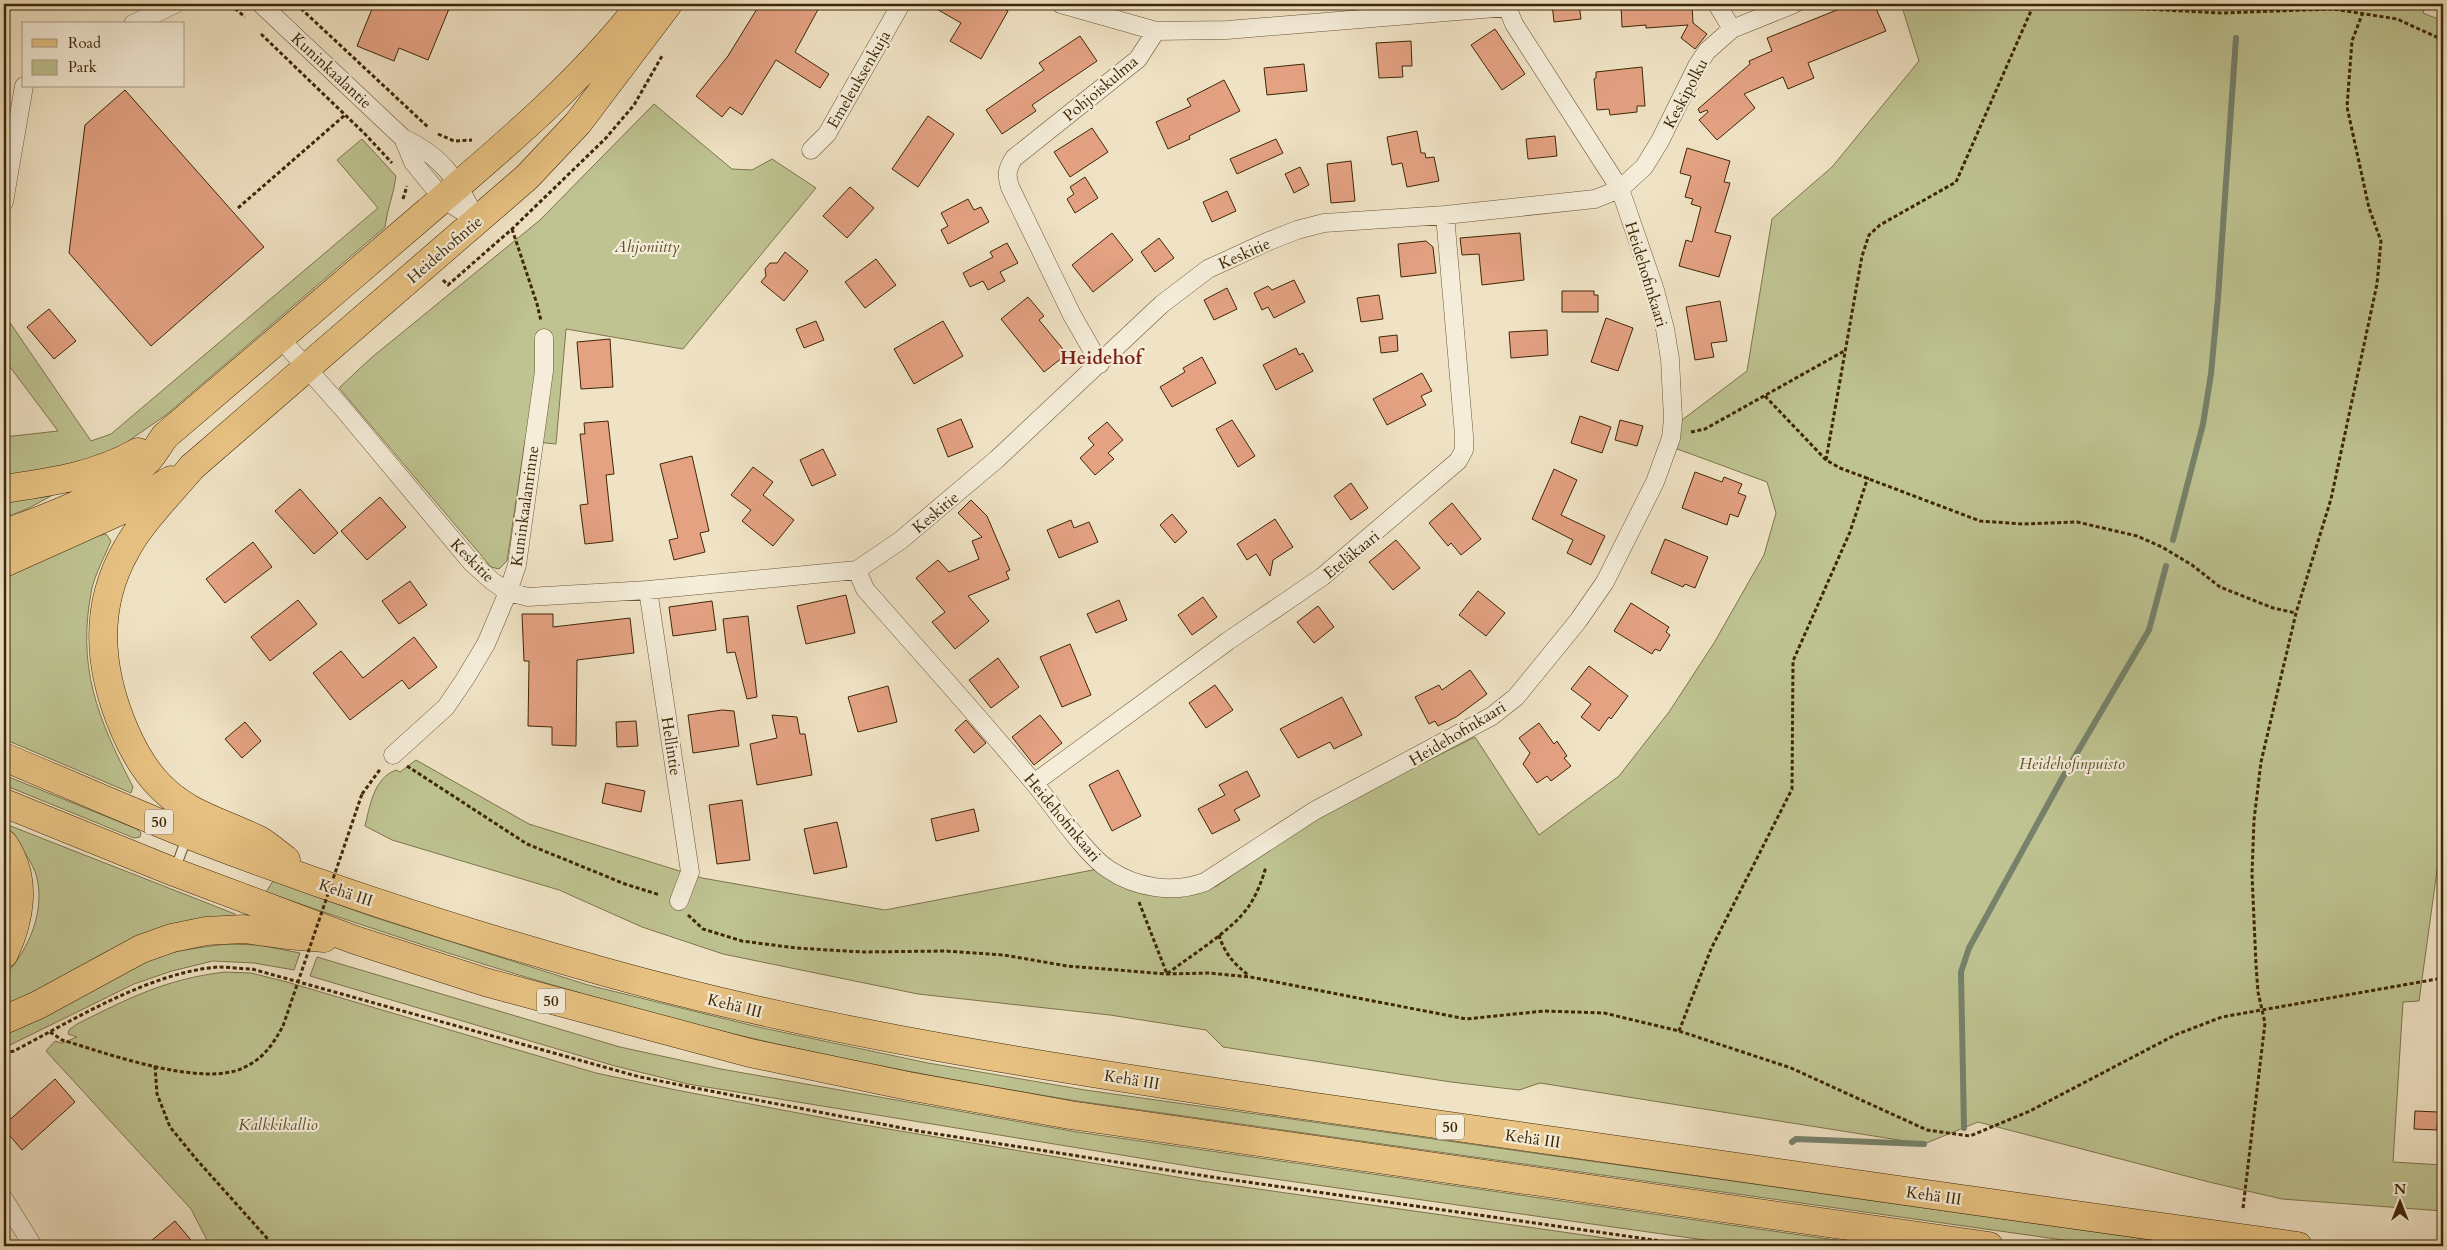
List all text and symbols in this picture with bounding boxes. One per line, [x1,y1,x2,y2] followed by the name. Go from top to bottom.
[22,22,185,88] legend
[822,26,896,133] street label: Emeleuksenkuja
[286,28,376,114] street label: Kuninkaalantie
[68,33,101,53] text: Road
[1058,51,1143,127] street label: Pohjoiskulma
[1658,54,1714,132] street label: Keskipolku
[68,57,97,77] text: Park
[402,211,487,289] street label: Heidehofintie
[1620,219,1673,330] street label: Heidehofinkaari
[1215,233,1274,275] street label: Keskitie
[613,236,680,258] park label: Ahjoniitty
[1060,345,1145,371] district label: Heidehof
[506,444,544,568] street label: Kuninkaalanrinne
[908,487,964,539] street label: Keskitie
[1319,525,1385,584] street label: Eteläkaari
[445,534,499,588] street label: Keskitie
[1405,696,1510,771] street label: Heidehofinkaari
[656,715,687,777] street label: Hellintie
[2019,753,2126,775] park label: Heidehofinpuisto
[1019,769,1106,867] street label: Heidehofinkaari
[145,810,173,834] road number: 50
[316,874,376,912] street label: Kehä III
[537,988,565,1014] road number: 50
[705,989,764,1023] street label: Kehä III
[1103,1065,1161,1095] street label: Kehä III
[238,1114,318,1136] park label: Kalkkikallio
[1436,1114,1464,1140] road number: 50
[1504,1124,1562,1154] street label: Kehä III
[2374,1178,2424,1228] north arrow
[2394,1180,2406,1199] text: N
[1905,1181,1963,1211] street label: Kehä III

